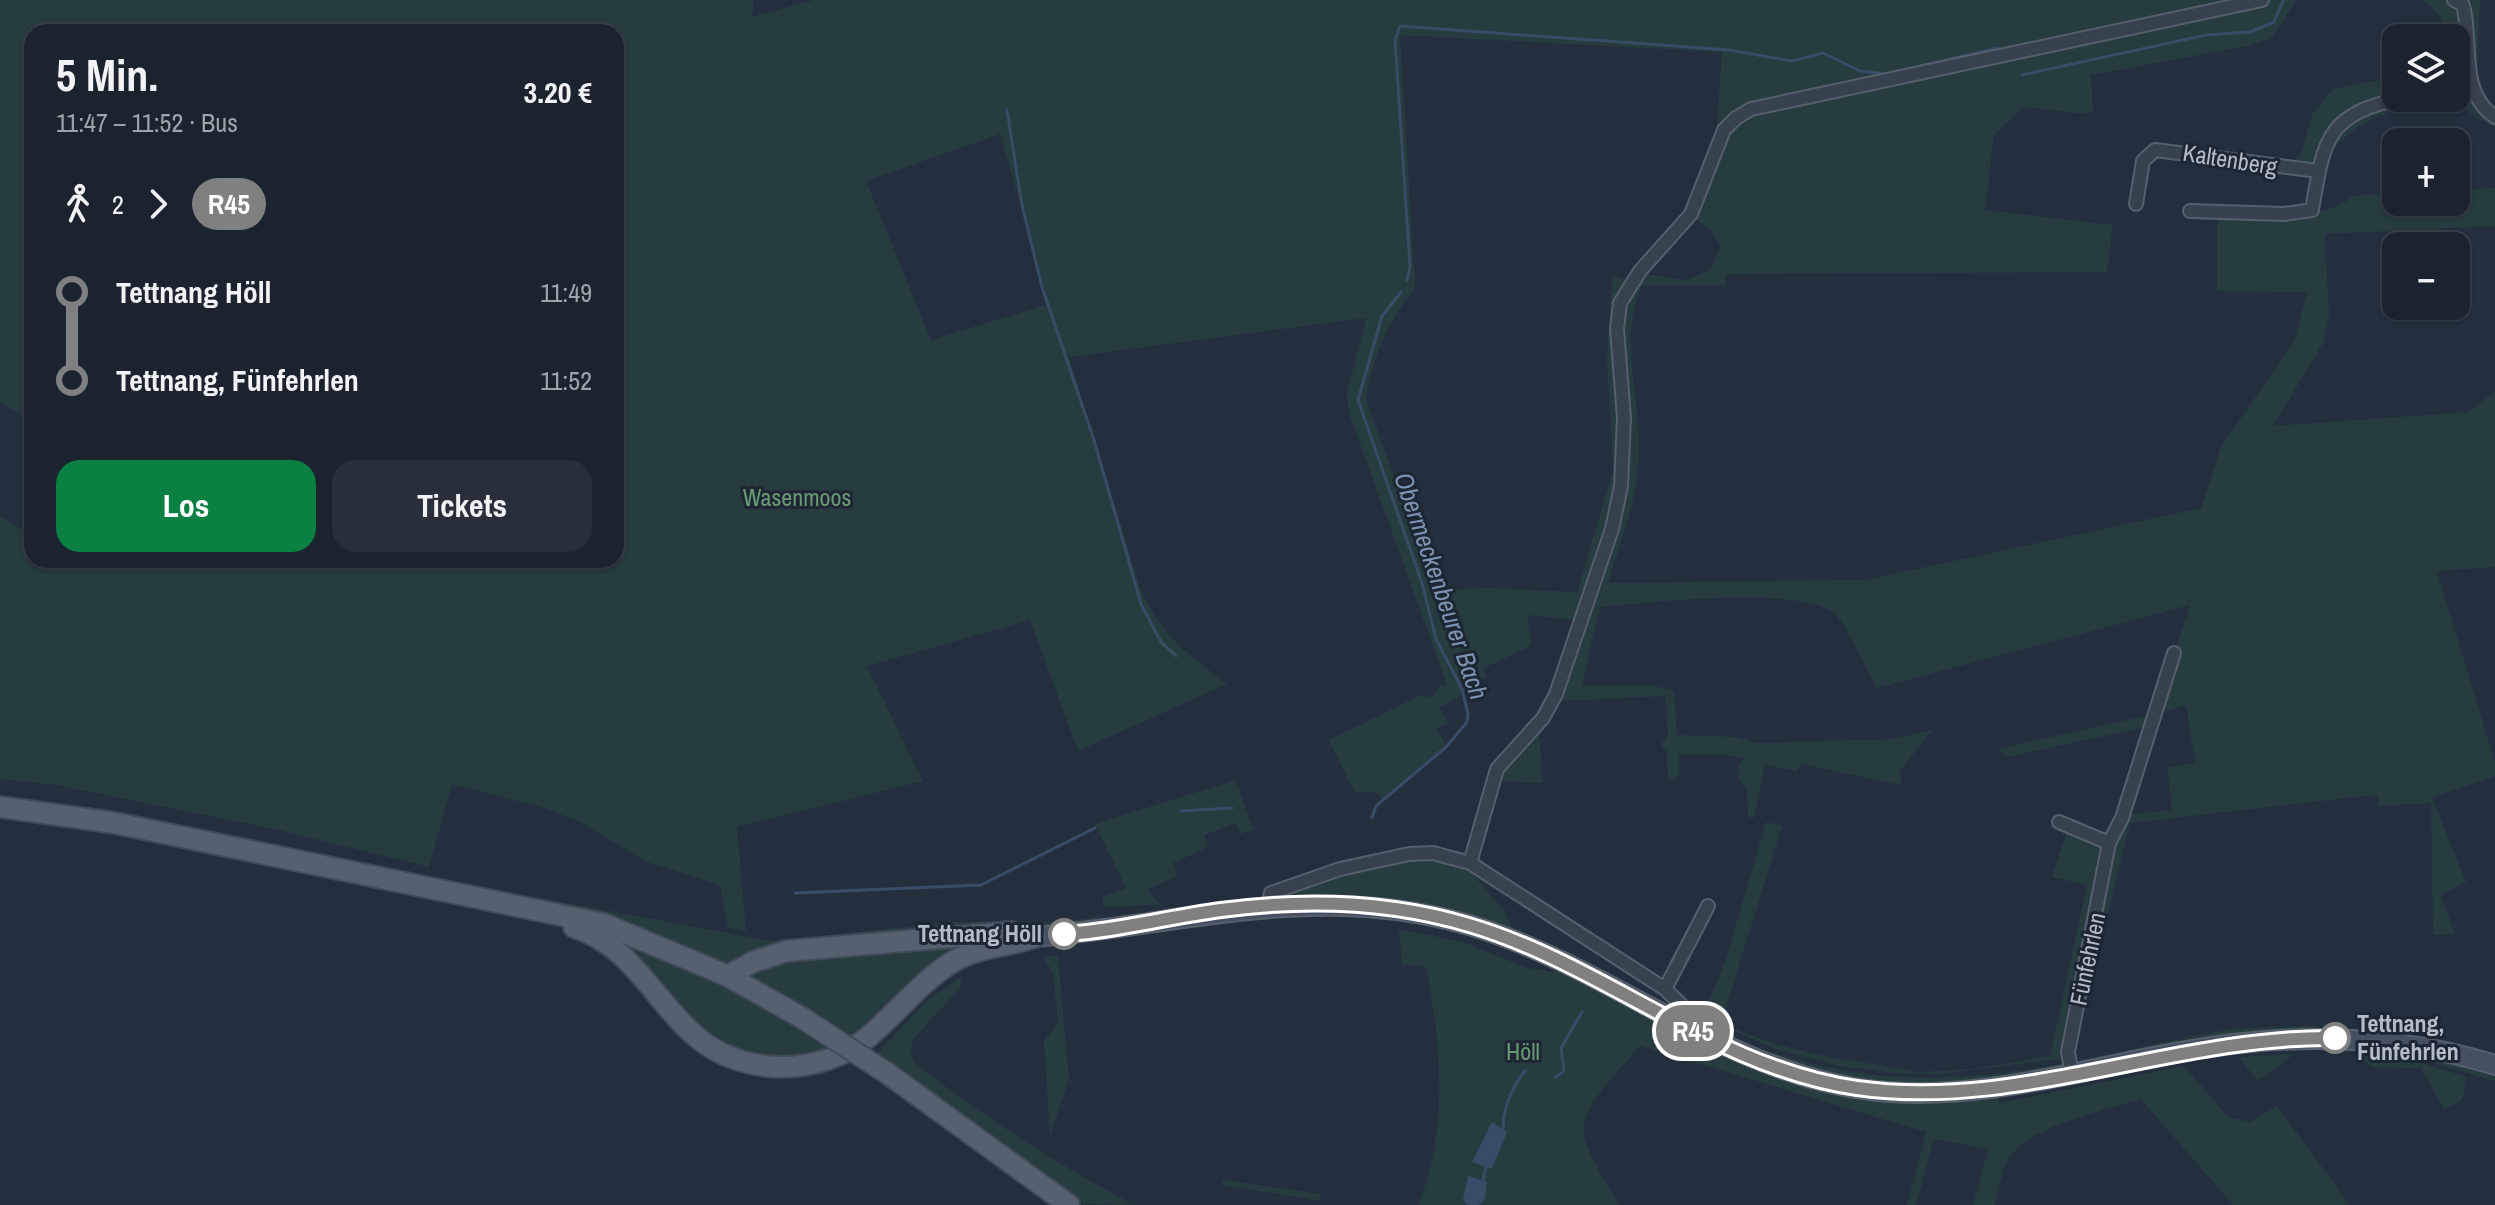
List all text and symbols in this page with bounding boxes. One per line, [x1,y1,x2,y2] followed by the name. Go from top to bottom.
[2382,24,2470,320] map controls
[2382,24,2470,112] button: layers
[56,45,158,105] text: 5 Min.
[524,72,592,112] text: 3.20 €
[56,105,238,140] text: 11:47 – 11:52 · Bus
[2382,128,2470,216] button: +
[2181,136,2280,182] street label: Kaltenberg
[56,182,100,226] icon: walk
[136,182,180,226] icon: forward
[208,185,250,223] text: R45
[112,187,124,222] text: 2
[2382,232,2470,320] button: −
[116,272,271,312] text: Tettnang Höll
[540,275,592,310] text: 11:49
[116,360,359,400] text: Tettnang, Fünfehrlen
[540,363,592,398] text: 11:52
[56,460,316,552] button: Los
[332,460,592,552] button: Tickets
[1386,468,1497,704] water label: Obermeckenbeurer Bach
[743,481,851,513] park label: Wasenmoos
[2062,909,2112,1008] street label: Fünfehrlen
[918,917,1042,949] place label: Tettnang Höll
[1049,919,1079,949] marker: Tettnang Höll
[1647,1005,1739,1057] line badge: R45
[2357,1007,2459,1067] place label: Tettnang, Fünfehrlen
[1672,1012,1714,1050] text: R45
[2320,1023,2350,1053] marker: Tettnang, Fünfehrlen
[1506,1035,1540,1067] park label: Höll

